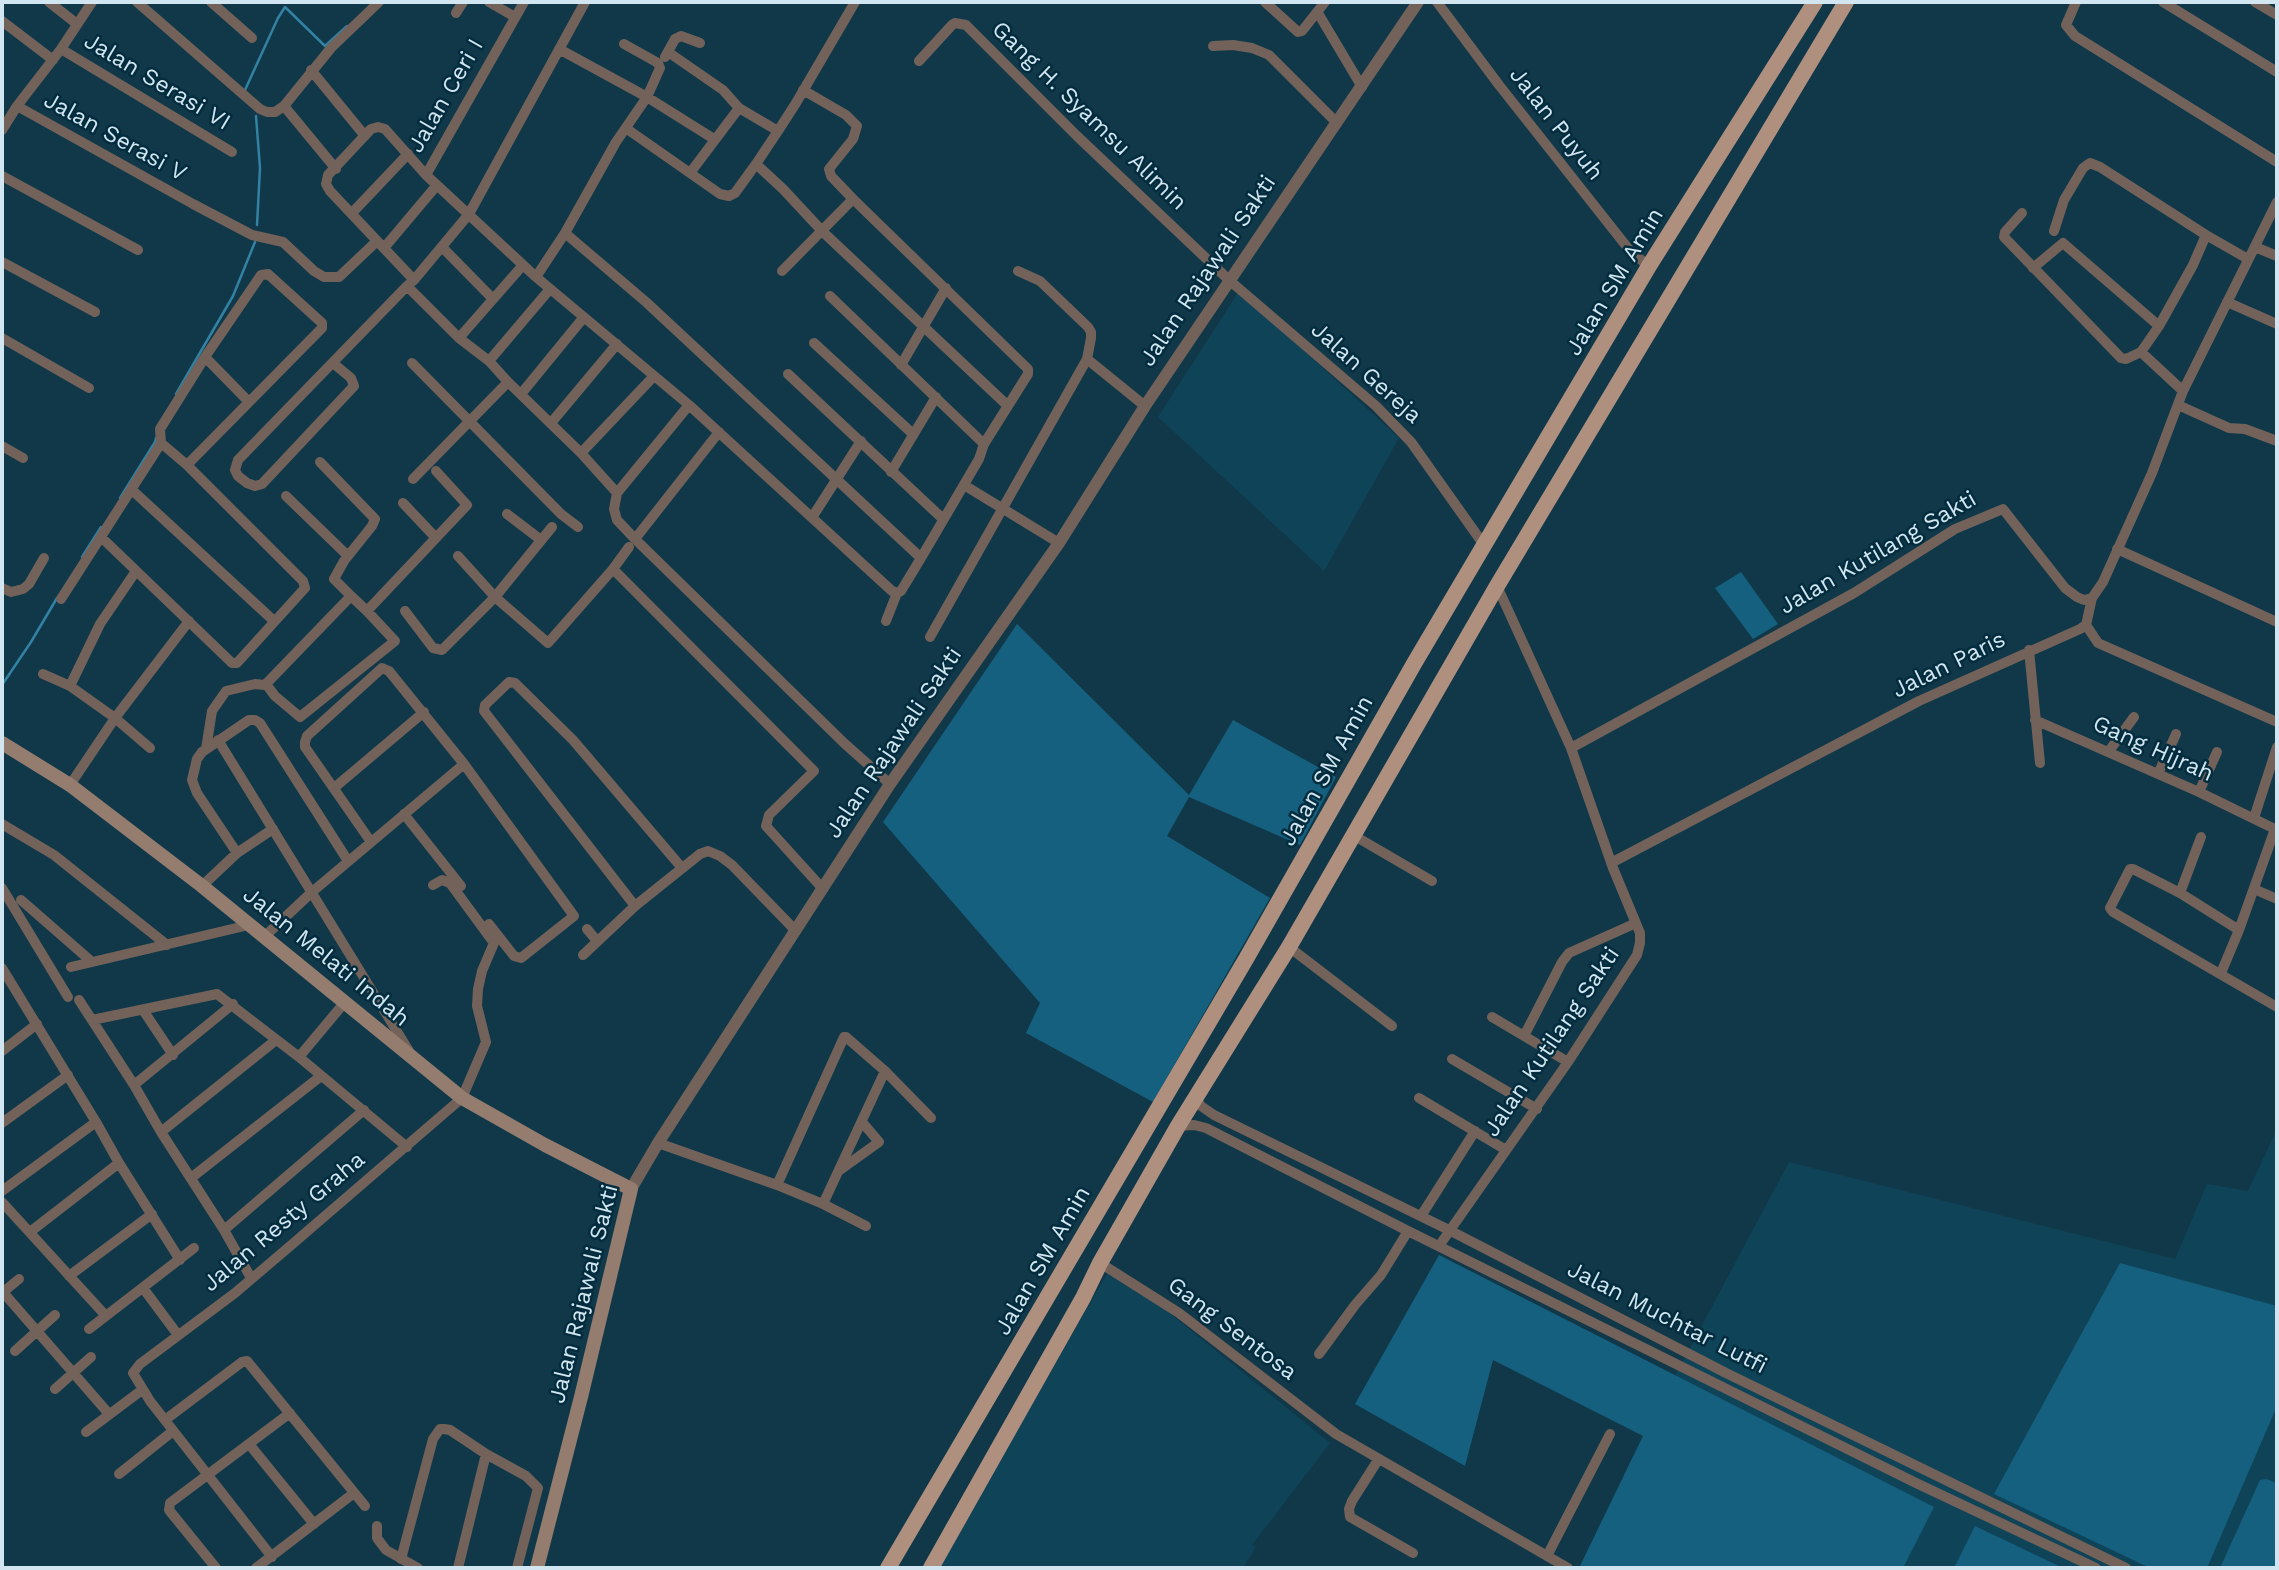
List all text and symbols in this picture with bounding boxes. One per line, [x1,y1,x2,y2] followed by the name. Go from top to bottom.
[986,16,1192,216] street label: Gang H. Syamsu Alimin
[79,28,235,136] street label: Jalan Serasi VI
[402,34,490,158] street label: Jalan Ceri I
[1503,62,1609,186] street label: Jalan Puyuh
[39,86,191,188] street label: Jalan Serasi V
[1134,170,1282,372] street label: Jalan Rajawali Sakti
[1560,203,1670,361] street label: Jalan SM Amin
[1305,316,1427,430] street label: Jalan Gereja
[1775,485,1981,621] street label: Jalan Kutilang Sakti
[1888,626,2010,704] street label: Jalan Paris
[820,642,968,844] street label: Jalan Rajawali Sakti
[1274,691,1380,851] street label: Jalan SM Amin
[2088,710,2218,788] street label: Gang Hijrah
[237,881,415,1033] street label: Jalan Melati Indah
[1478,942,1626,1142] street label: Jalan Kutilang Sakti
[197,1146,371,1298] street label: Jalan Resty Graha
[543,1182,625,1406] street label: Jalan Rajawali Sakti
[989,1182,1097,1340] street label: Jalan SM Amin
[1563,1256,1771,1380] street label: Jalan Muchtar Lutfi
[1162,1271,1302,1387] street label: Gang Sentosa

